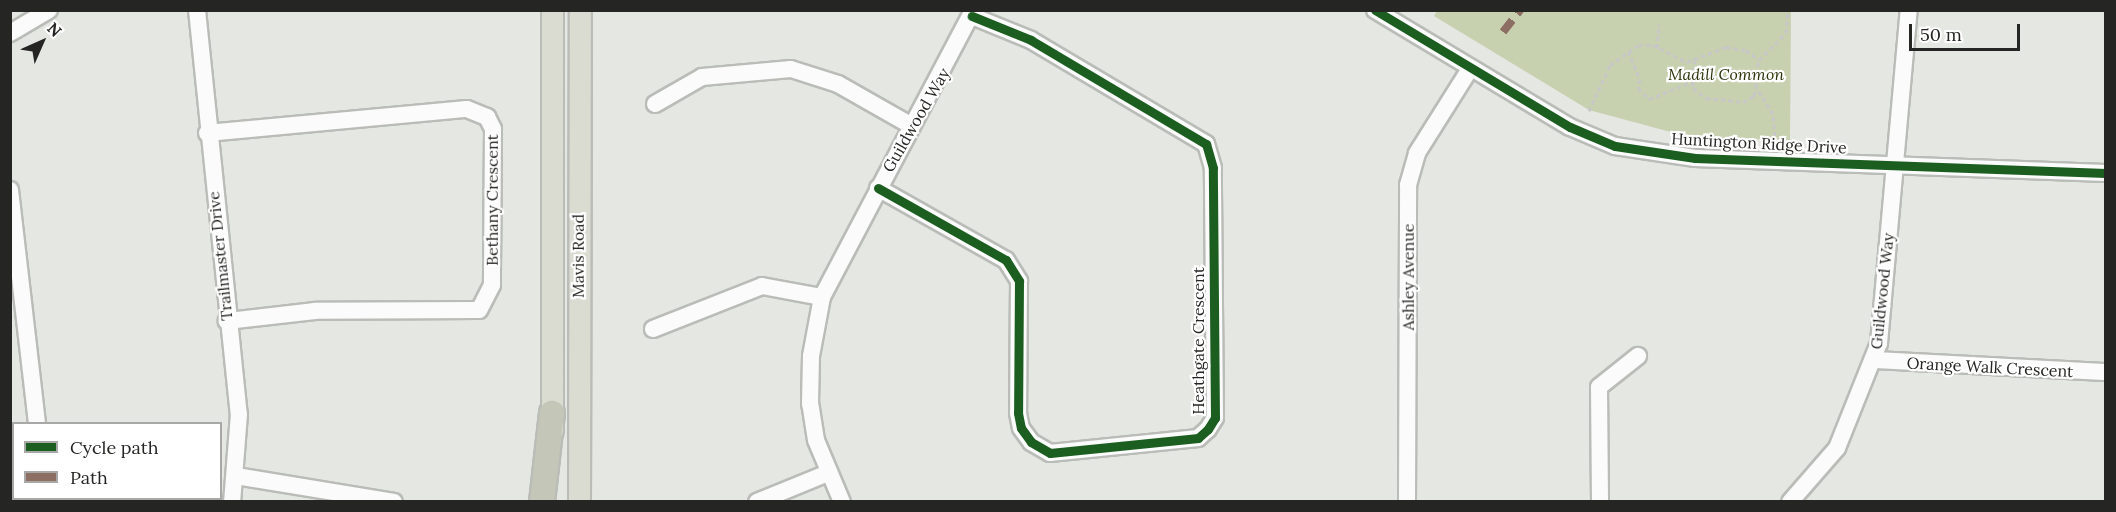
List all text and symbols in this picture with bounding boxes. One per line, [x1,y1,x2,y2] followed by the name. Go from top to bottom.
[12,12,72,72] north arrow
[1912,12,2023,50] scale bar
[43,18,66,41] text: N
[1920,23,1962,46] text: 50 m
[1668,64,1784,84] park label: Madill Common
[878,65,954,175] street label: Guildwood Way
[1671,129,1847,157] street label: Huntington Ridge Drive
[482,134,502,266] street label: Bethany Crescent
[204,190,236,322] street label: Trailmaster Drive
[568,214,588,298] street label: Mavis Road
[1398,224,1418,330] street label: Ashley Avenue
[1866,232,1898,350] street label: Guildwood Way
[1188,267,1208,415] street label: Heathgate Crescent
[1906,353,2074,381] street label: Orange Walk Crescent
[12,422,222,500] legend
[70,436,159,459] text: Cycle path
[70,466,108,489] text: Path

